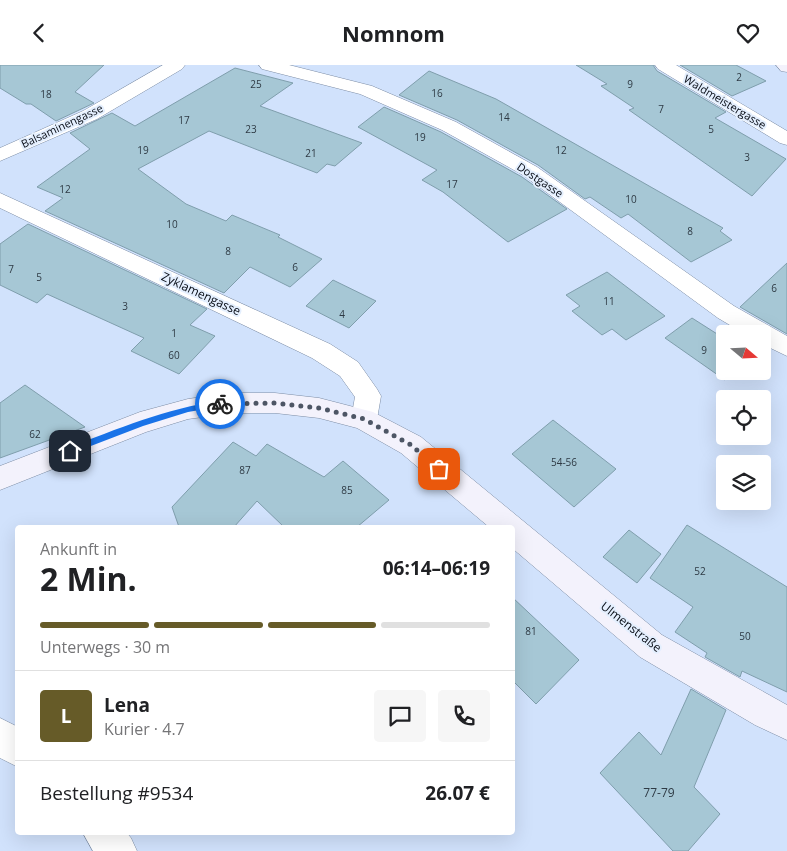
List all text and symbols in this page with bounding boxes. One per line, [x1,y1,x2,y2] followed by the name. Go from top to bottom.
[342,18,445,48] text: Nomnom
[25,19,53,47] icon: back
[734,19,762,47] icon: heart
[736,70,742,84] house number: 2
[681,71,769,132] street label: Waldmeistergasse
[250,77,262,91] house number: 25
[627,77,633,91] house number: 9
[431,86,443,100] house number: 16
[40,87,52,101] house number: 18
[18,100,105,151] street label: Balsaminengasse
[658,102,664,116] house number: 7
[498,110,510,124] house number: 14
[178,113,190,127] house number: 17
[245,122,257,136] house number: 23
[708,122,714,136] house number: 5
[414,130,426,144] house number: 19
[137,143,149,157] house number: 19
[555,143,567,157] house number: 12
[305,146,317,160] house number: 21
[744,150,750,164] house number: 3
[514,159,566,200] street label: Dostgasse
[446,177,458,191] house number: 17
[59,182,71,196] house number: 12
[625,192,637,206] house number: 10
[166,217,178,231] house number: 10
[687,224,693,238] house number: 8
[225,244,231,258] house number: 8
[292,260,298,274] house number: 6
[8,262,14,276] house number: 7
[159,268,244,319] street label: Zyklamengasse
[36,270,42,284] house number: 5
[771,281,777,295] house number: 6
[603,294,615,308] house number: 11
[122,299,128,313] house number: 3
[339,307,345,321] house number: 4
[716,325,771,380] north arrow
[716,325,771,510] map controls
[171,326,177,340] house number: 1
[701,343,707,357] house number: 9
[168,348,180,362] house number: 60
[195,379,245,429] courier
[206,390,234,418] icon: bike
[716,390,771,445] button: locate
[29,427,41,441] house number: 62
[49,430,91,472] pin
[56,437,84,465] icon: home
[418,448,460,490] pin
[425,455,453,483] icon: bag
[551,455,577,469] house number: 54-56
[716,455,771,510] button: layers
[239,463,251,477] house number: 87
[341,483,353,497] house number: 85
[40,538,117,560] text: Ankunft in
[383,555,490,581] text: 06:14–06:19
[40,557,137,600] text: 2 Min.
[694,564,706,578] house number: 52
[597,598,665,656] street label: Ulmenstraße
[525,624,537,638] house number: 81
[739,629,751,643] house number: 50
[40,636,170,658] text: Unterwegs · 30 m
[374,690,426,742] button: chat
[438,690,490,742] button: phone
[104,692,150,718] text: Lena
[61,703,71,729] text: L
[104,718,185,740] text: Kurier · 4.7
[40,780,193,806] text: Bestellung #9534
[425,780,490,806] text: 26.07 €
[643,784,675,801] house number: 77-79

